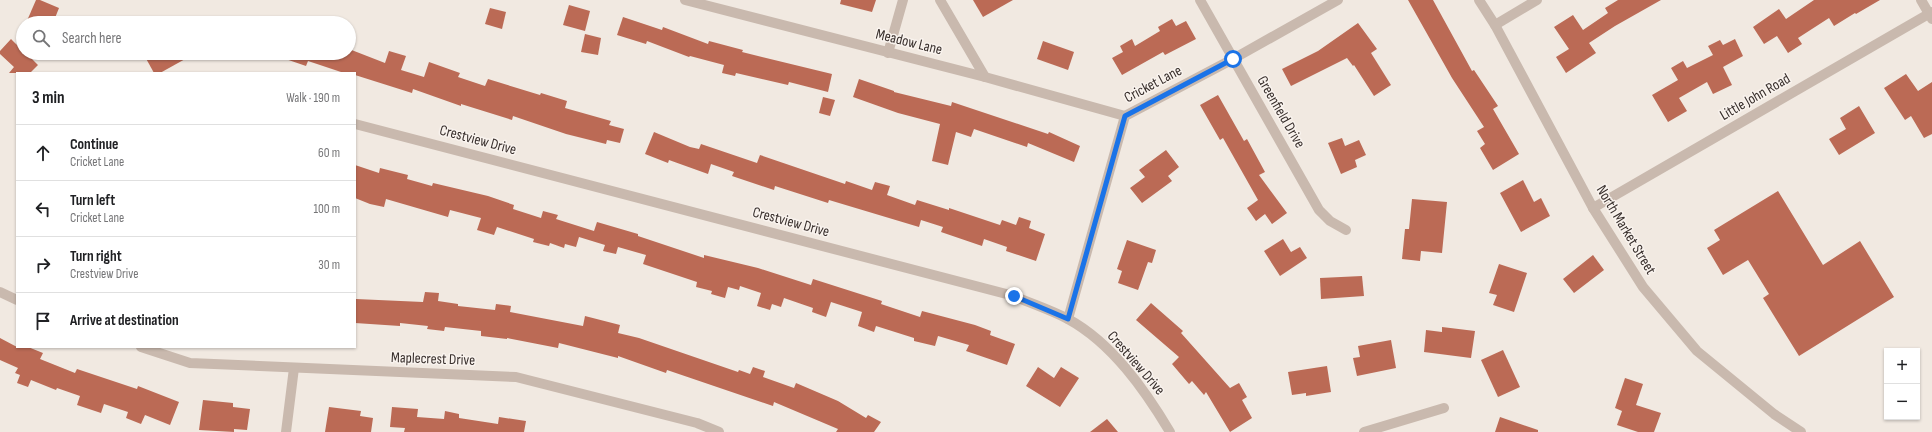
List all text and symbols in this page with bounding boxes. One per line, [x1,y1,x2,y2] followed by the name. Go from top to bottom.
[16,16,356,60] search box
[874,25,944,59] street label: Meadow Lane
[30,27,52,49] icon: search
[62,29,122,48] text: Search here
[1224,50,1242,68] route start
[1121,61,1185,107] street label: Cricket Lane
[1716,69,1794,125] street label: Little John Road
[1253,72,1309,152] street label: Greenfield Drive
[32,88,65,108] text: 3 min
[286,90,340,106] text: Walk · 190 m
[437,121,519,159] street label: Crestview Drive
[70,135,119,154] text: Continue
[32,142,54,164] icon: ahead
[318,145,340,161] text: 60 m
[70,154,124,170] text: Cricket Lane
[1592,182,1660,278] street label: North Market Street
[70,191,115,210] text: Turn left
[32,198,54,220] icon: left
[313,201,340,217] text: 100 m
[750,203,832,241] street label: Crestview Drive
[70,210,124,226] text: Cricket Lane
[70,247,122,266] text: Turn right
[32,254,54,276] icon: right
[318,257,340,273] text: 30 m
[70,266,138,282] text: Crestview Drive
[1005,287,1023,305] route end
[32,310,54,332] icon: arrive
[70,311,179,330] text: Arrive at destination
[1103,327,1169,399] street label: Crestview Drive
[391,348,475,370] street label: Maplecrest Drive
[1884,348,1920,420] map controls
[1884,348,1920,384] button: +
[1884,384,1920,420] button: −

